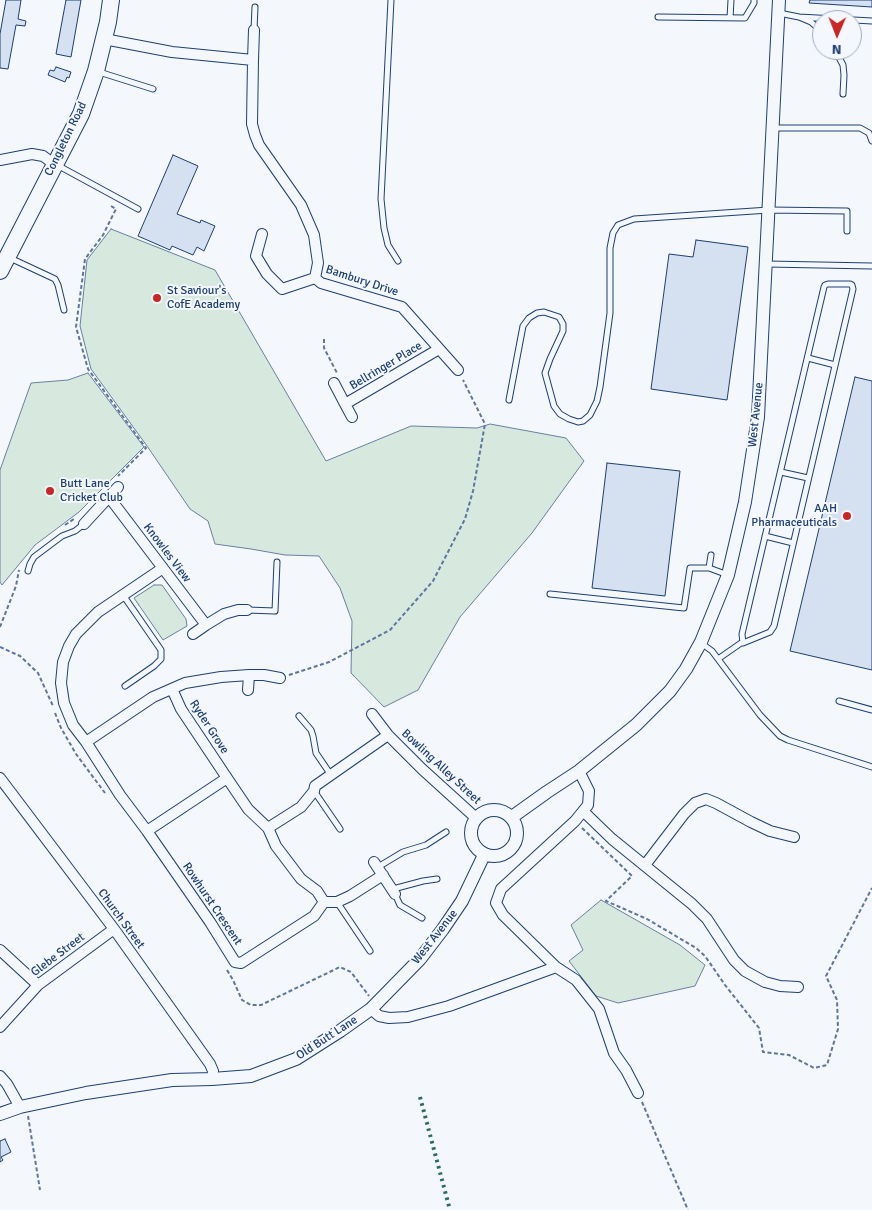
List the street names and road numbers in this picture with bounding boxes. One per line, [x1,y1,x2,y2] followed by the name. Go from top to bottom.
[42,99,90,179] street label: Congleton Road
[324,262,400,300] street label: Bambury Drive
[347,339,425,393] street label: Bellringer Place
[745,382,767,448] street label: West Avenue
[140,521,194,585] street label: Knowles View
[186,697,232,757] street label: Ryder Grove
[398,726,484,808] street label: Bowling Alley Street
[179,860,245,948] street label: Rowhurst Crescent
[94,886,148,952] street label: Church Street
[409,907,461,967] street label: West Avenue
[28,930,88,980] street label: Glebe Street
[294,1013,360,1063] street label: Old Butt Lane

